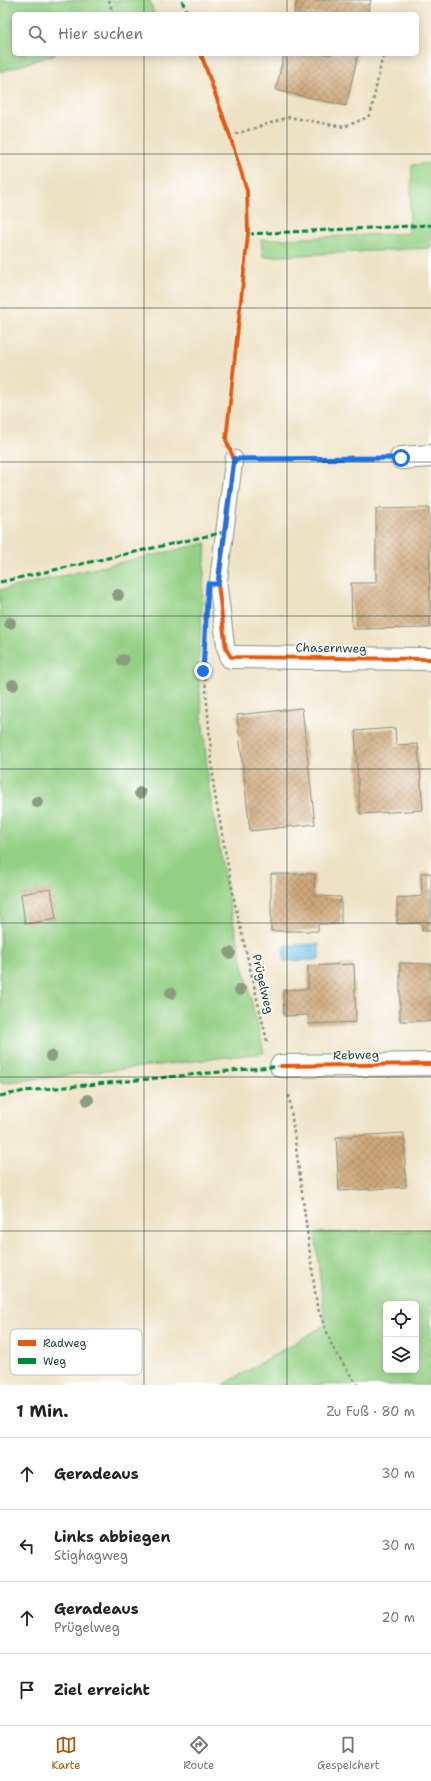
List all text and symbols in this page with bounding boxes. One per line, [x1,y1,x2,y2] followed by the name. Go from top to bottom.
[12,12,419,56] search box
[26,23,48,45] icon: search
[58,24,143,44] text: Hier suchen
[392,449,410,467] route start
[295,639,367,657] street label: Chasernweg
[194,662,212,680] route end
[248,953,278,1015] street label: Prügelweg
[333,1047,379,1063] street label: Rebweg
[383,1301,419,1373] map controls
[383,1301,419,1337] button: locate
[10,1329,142,1375] legend
[43,1336,86,1351] text: Radweg
[383,1337,419,1373] button: layers
[43,1354,66,1369] text: Weg
[16,1400,69,1422] text: 1 Min.
[326,1403,415,1420] text: Zu Fuß · 80 m
[16,1463,38,1485] icon: ahead
[54,1464,139,1484] text: Geradeaus
[381,1465,415,1482] text: 30 m
[54,1527,170,1547] text: Links abbiegen
[16,1535,38,1557] icon: left
[381,1537,415,1554] text: 30 m
[54,1547,128,1564] text: Stighagweg
[54,1599,139,1619] text: Geradeaus
[16,1607,38,1629] icon: ahead
[382,1609,415,1626] text: 20 m
[54,1619,120,1636] text: Prügelweg
[16,1679,38,1701] icon: arrive
[54,1680,150,1700] text: Ziel erreicht
[51,1734,80,1773] tab: Karte
[183,1734,214,1773] tab: Route
[317,1734,380,1773] tab: Gespeichert

